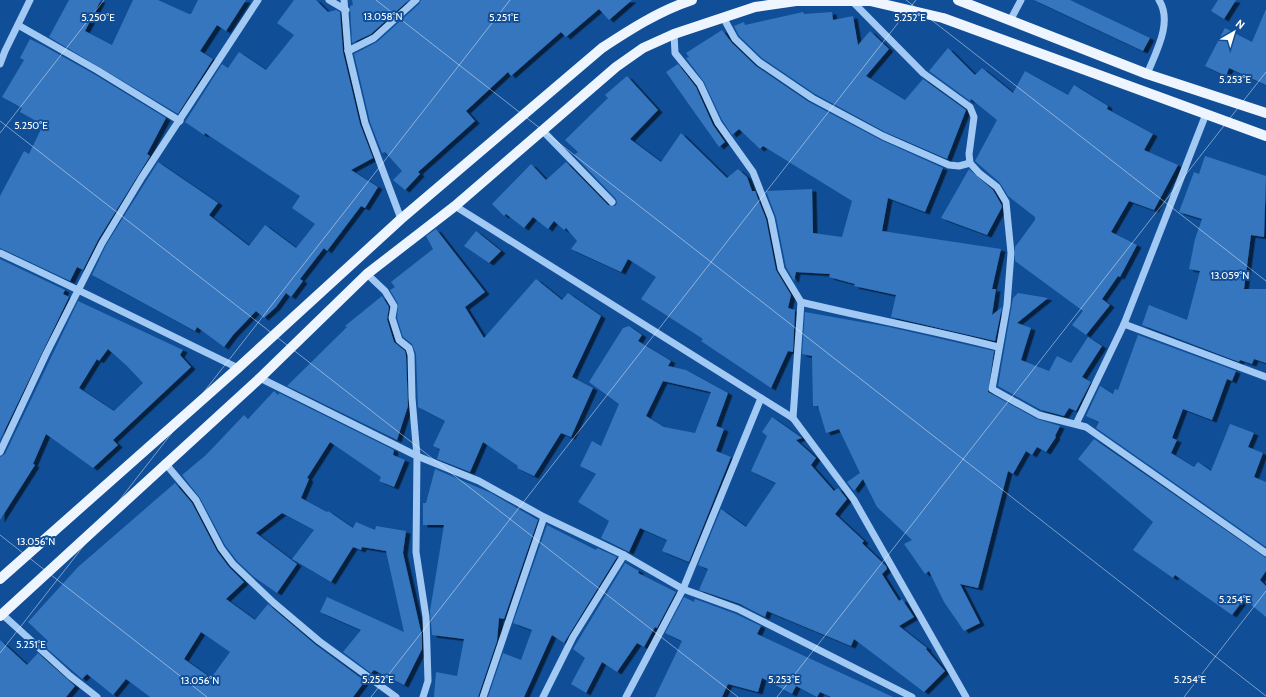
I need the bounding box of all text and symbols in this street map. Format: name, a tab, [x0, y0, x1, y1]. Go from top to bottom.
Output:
text: 13.058°N	[364, 10, 402, 23]
text: 5.250°E	[81, 11, 115, 24]
text: 5.251°E	[489, 11, 519, 24]
text: 5.252°E	[894, 11, 926, 24]
north arrow	[1214, 12, 1254, 52]
text: N	[1233, 16, 1248, 32]
text: 5.253°E	[1219, 73, 1251, 86]
text: 5.250°E	[14, 119, 48, 132]
text: 13.059°N	[1211, 269, 1249, 282]
text: 13.056°N	[17, 535, 55, 548]
text: 5.254°E	[1219, 593, 1252, 606]
text: 5.251°E	[16, 638, 46, 651]
text: 5.252°E	[362, 673, 394, 686]
text: 5.253°E	[768, 673, 800, 686]
text: 5.254°E	[1174, 673, 1207, 686]
text: 13.056°N	[181, 674, 219, 687]

